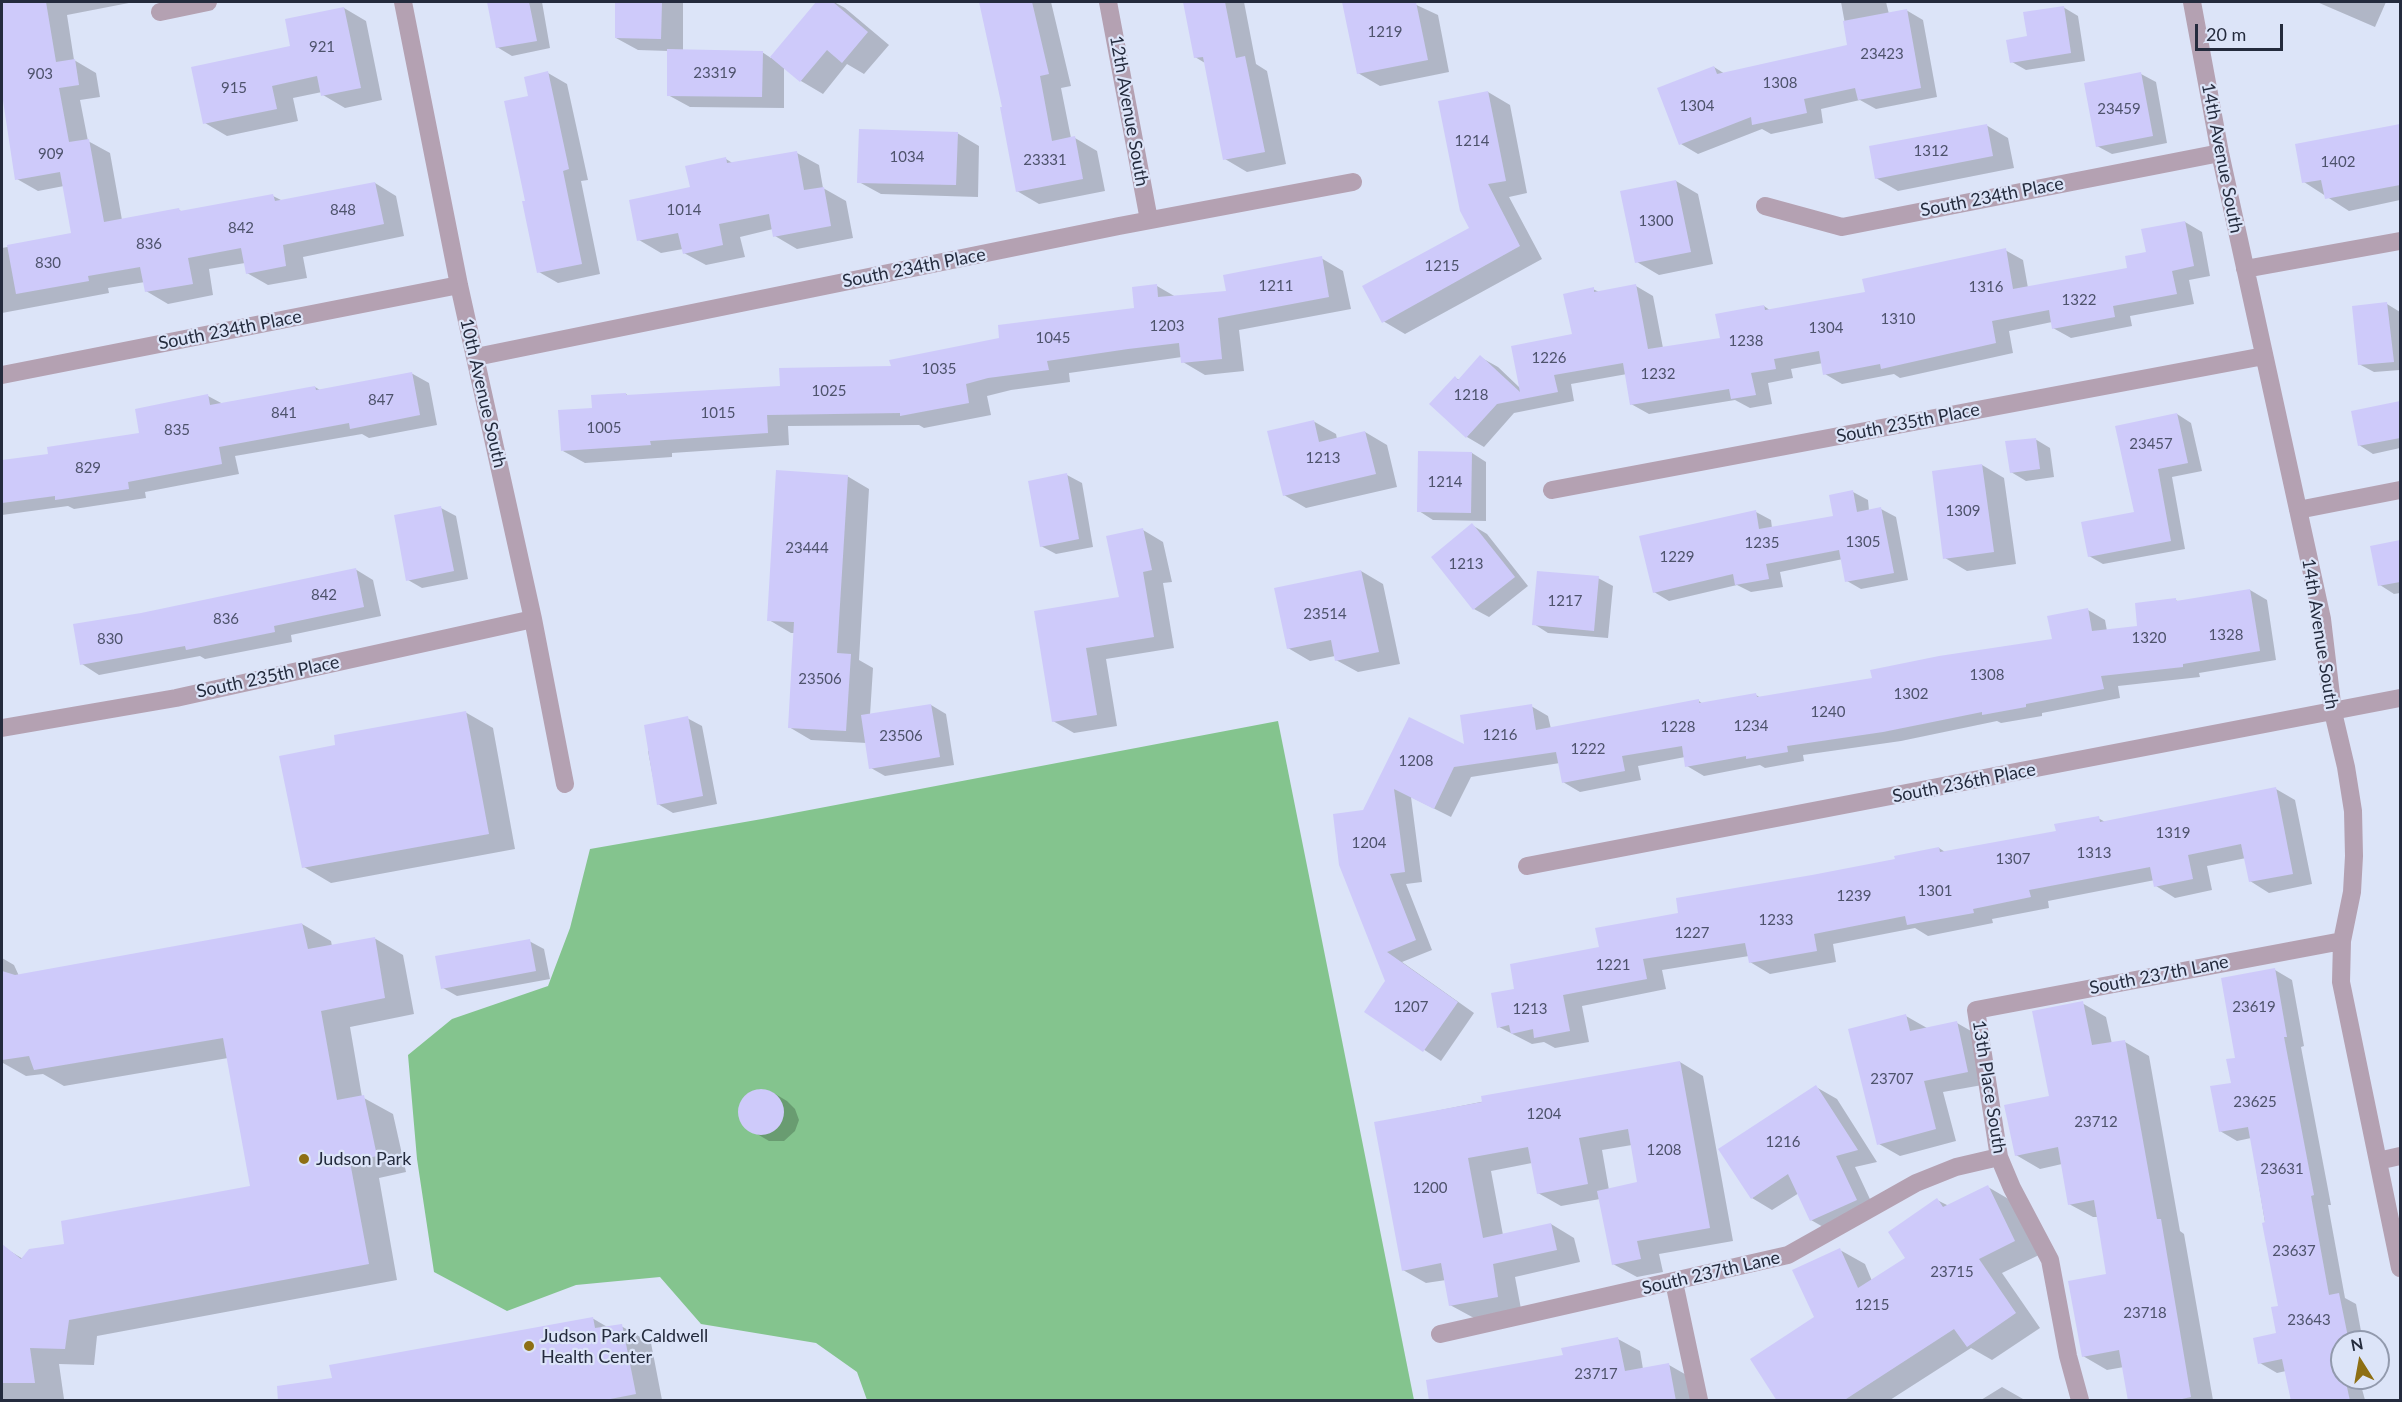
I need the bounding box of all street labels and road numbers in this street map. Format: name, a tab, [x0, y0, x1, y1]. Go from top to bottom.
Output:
street label: 12th Avenue South	[1105, 34, 1153, 188]
street label: 14th Avenue South	[2197, 81, 2247, 235]
street label: South 234th Place	[1919, 173, 2065, 221]
street label: South 234th Place	[841, 244, 987, 292]
street label: South 234th Place	[157, 306, 303, 354]
street label: 10th Avenue South	[455, 316, 511, 470]
street label: South 235th Place	[1835, 399, 1981, 447]
street label: 14th Avenue South	[2297, 557, 2343, 711]
street label: South 235th Place	[195, 651, 341, 703]
street label: South 236th Place	[1891, 759, 2037, 807]
street label: South 237th Lane	[2088, 951, 2230, 999]
street label: 13th Place South	[1968, 1019, 2010, 1155]
street label: South 237th Lane	[1640, 1247, 1782, 1299]

